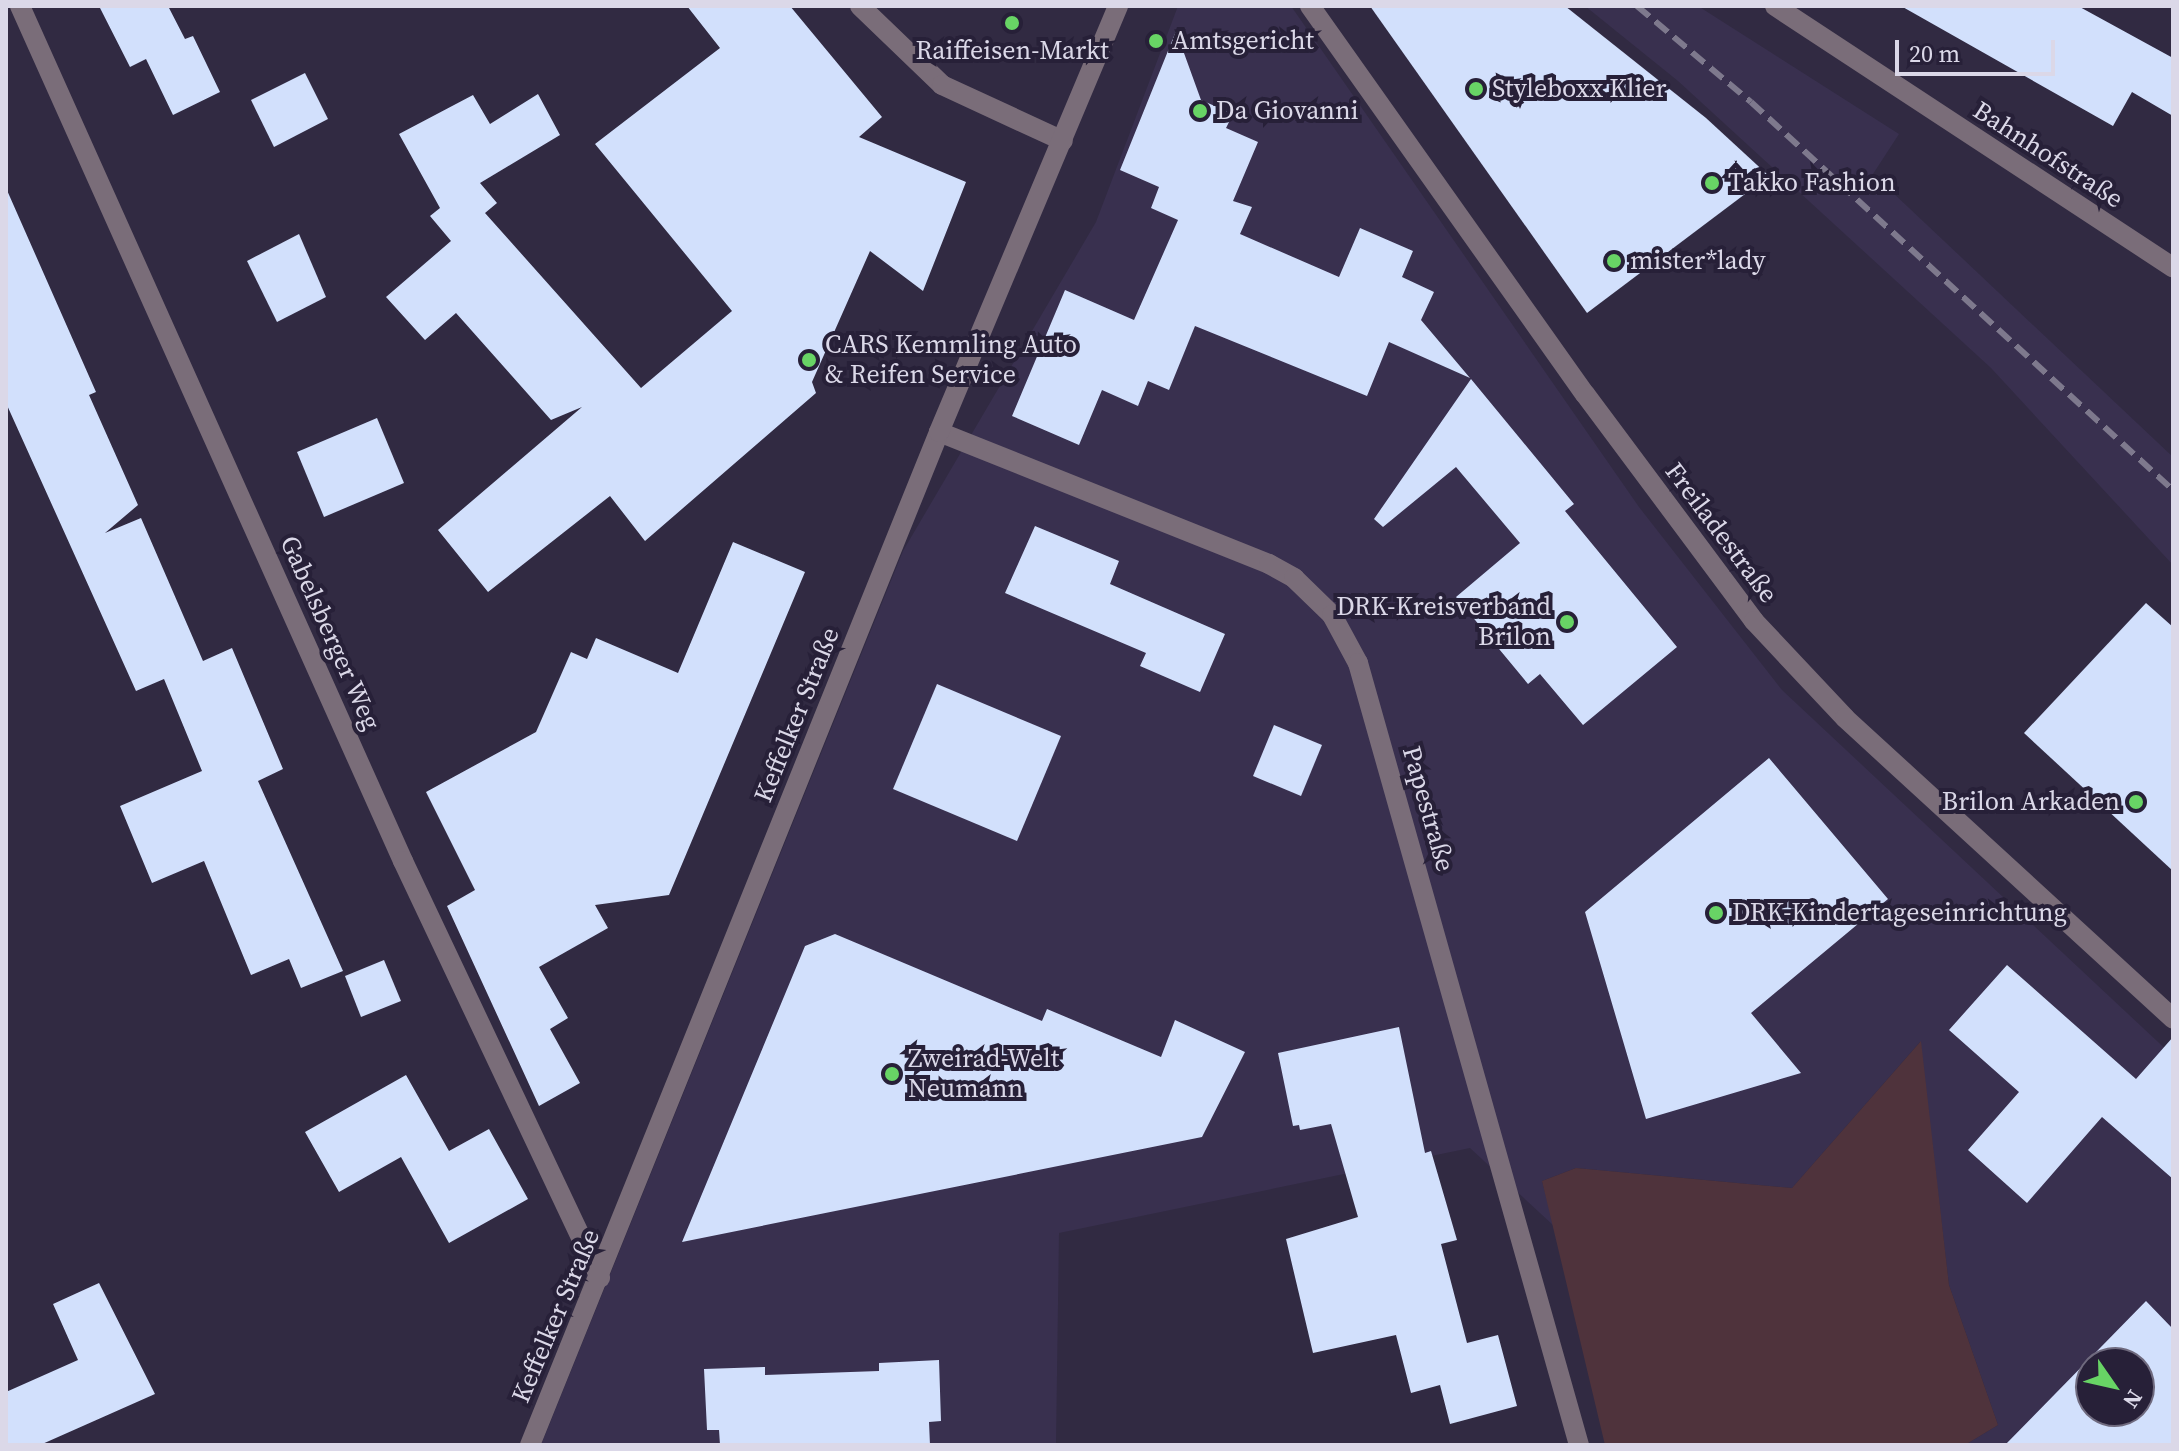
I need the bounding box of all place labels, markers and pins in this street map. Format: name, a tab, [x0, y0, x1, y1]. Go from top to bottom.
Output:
marker: Raiffeisen-Markt	[1003, 14, 1021, 32]
place label: Amtsgericht	[1172, 25, 1314, 57]
marker: Amtsgericht	[1147, 32, 1165, 50]
place label: Raiffeisen-Markt	[915, 35, 1109, 67]
place label: Styleboxx Klier	[1492, 73, 1666, 105]
marker: Styleboxx Klier	[1467, 80, 1485, 98]
place label: Da Giovanni	[1216, 95, 1359, 127]
marker: Da Giovanni	[1191, 102, 1209, 120]
place label: Takko Fashion	[1728, 167, 1896, 199]
marker: Takko Fashion	[1703, 174, 1721, 192]
place label: mister*lady	[1630, 245, 1766, 277]
marker: mister*lady	[1605, 252, 1623, 270]
place label: CARS Kemmling Auto & Reifen Service	[825, 329, 1077, 390]
marker: CARS Kemmling Auto & Reifen Service	[800, 351, 818, 369]
place label: DRK-Kreisverband Brilon	[1336, 591, 1551, 652]
marker: DRK-Kreisverband Brilon	[1558, 613, 1576, 631]
place label: Brilon Arkaden	[1942, 786, 2120, 818]
marker: Brilon Arkaden	[2127, 793, 2145, 811]
place label: DRK-Kindertageseinrichtung	[1732, 897, 2067, 929]
marker: DRK-Kindertageseinrichtung	[1707, 904, 1725, 922]
place label: Zweirad-Welt Neumann	[908, 1043, 1059, 1104]
marker: Zweirad-Welt Neumann	[883, 1065, 901, 1083]

